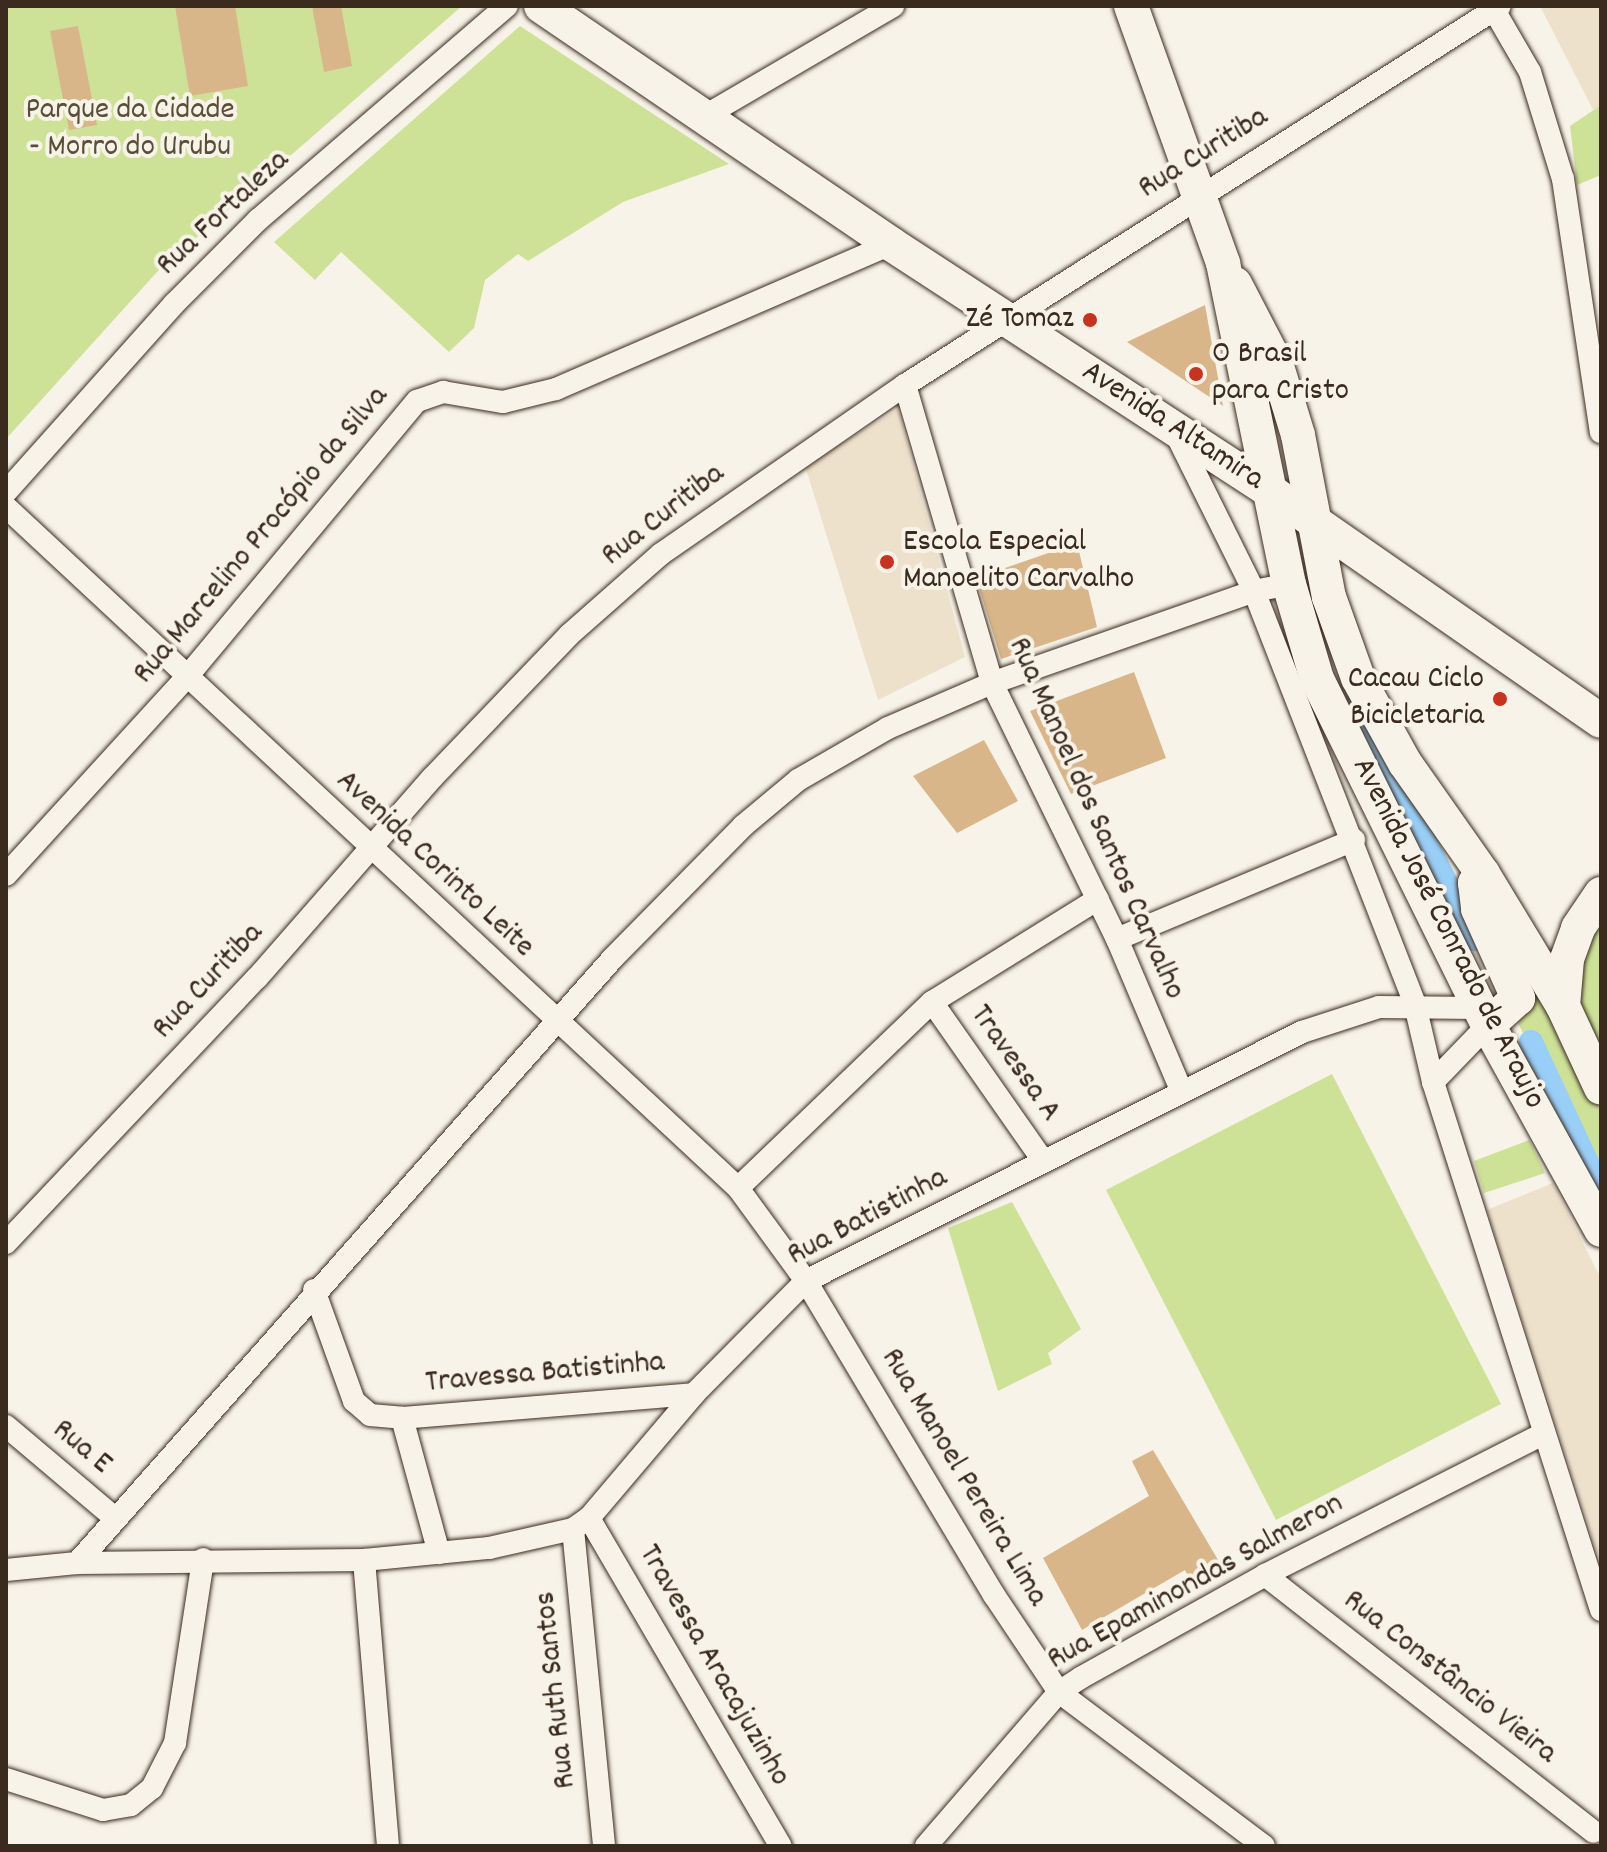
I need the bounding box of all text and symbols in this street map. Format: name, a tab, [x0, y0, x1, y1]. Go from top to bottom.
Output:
park label: Parque da Cidade - Morro do Urubu	[26, 93, 234, 168]
street label: Rua Curitiba	[1132, 99, 1276, 209]
street label: Rua Fortaleza	[150, 143, 298, 285]
place label: Zé Tomaz	[965, 301, 1074, 339]
marker: Zé Tomaz	[1081, 311, 1099, 329]
place label: O Brasil para Cristo	[1212, 337, 1349, 412]
street label: Avenida Altamira	[1074, 354, 1270, 500]
marker: O Brasil para Cristo	[1187, 365, 1205, 383]
street label: Rua Marcelino Procópio da Silva	[126, 379, 398, 693]
street label: Rua Curitiba	[595, 456, 733, 576]
place label: Escola Especial Manoelito Carvalho	[903, 525, 1134, 600]
marker: Escola Especial Manoelito Carvalho	[878, 553, 896, 571]
street label: Rua Manoel dos Santos Carvalho	[998, 632, 1192, 1006]
place label: Cacau Ciclo Bicicletaria	[1348, 662, 1484, 737]
marker: Cacau Ciclo Bicicletaria	[1491, 690, 1509, 708]
street label: Avenida José Conrado de Araujo	[1342, 752, 1552, 1116]
street label: Avenida Corinto Leite	[327, 763, 541, 967]
street label: Rua Curitiba	[145, 916, 273, 1048]
street label: Travessa A	[960, 998, 1068, 1130]
street label: Rua Batistinha	[782, 1160, 954, 1276]
street label: Rua Manoel Pereira Lima	[871, 1342, 1055, 1614]
street label: Travessa Batistinha	[424, 1344, 666, 1404]
street label: Rua E	[43, 1412, 119, 1484]
street label: Rua Epaminondas Salmeron	[1041, 1486, 1351, 1680]
street label: Travessa Aracajuzinho	[628, 1538, 798, 1794]
street label: Rua Constâncio Vieira	[1334, 1583, 1564, 1773]
street label: Rua Ruth Santos	[528, 1589, 586, 1791]

